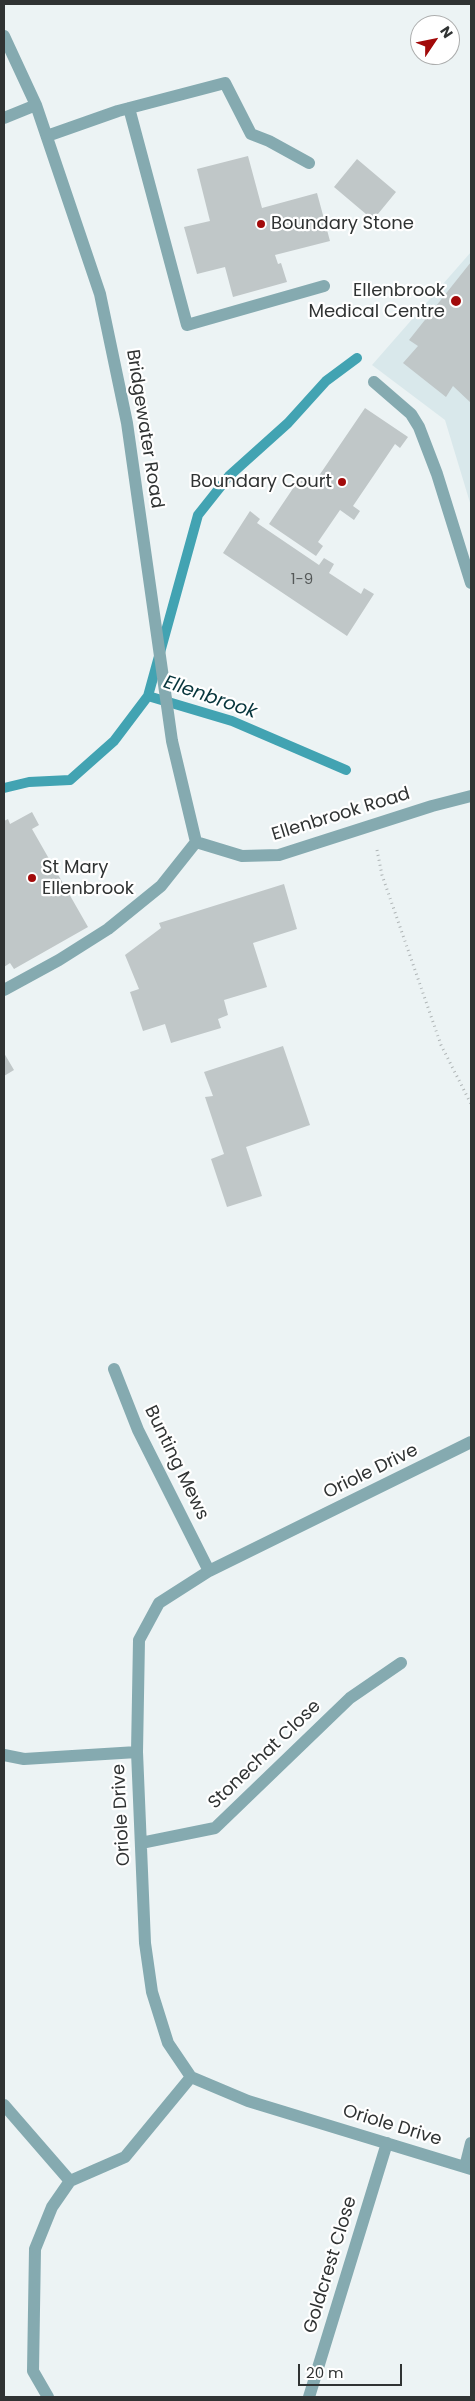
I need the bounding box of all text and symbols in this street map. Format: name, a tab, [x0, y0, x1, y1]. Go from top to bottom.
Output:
north arrow	[410, 15, 460, 65]
text: N	[435, 22, 458, 42]
place label: Boundary Stone	[271, 213, 414, 235]
marker: Boundary Stone	[255, 218, 267, 230]
place label: Ellenbrook Medical Centre	[308, 280, 445, 322]
marker: Ellenbrook Medical Centre	[449, 294, 463, 308]
street label: Bridgewater Road	[121, 348, 167, 510]
place label: Boundary Court	[190, 471, 332, 493]
marker: Boundary Court	[336, 476, 348, 488]
house number: 1-9	[291, 571, 313, 589]
water label: Ellenbrook	[160, 671, 260, 725]
street label: Ellenbrook Road	[269, 784, 413, 846]
place label: St Mary Ellenbrook	[42, 857, 134, 900]
marker: St Mary Ellenbrook	[26, 872, 38, 884]
street label: Bunting Mews	[139, 1402, 213, 1524]
street label: Oriole Drive	[320, 1440, 422, 1504]
street label: Stonechat Close	[204, 1696, 326, 1814]
street label: Oriole Drive	[109, 1763, 135, 1867]
street label: Oriole Drive	[340, 2101, 444, 2151]
street label: Goldcrest Close	[300, 2194, 362, 2336]
scale bar	[300, 2354, 404, 2386]
text: 20 m	[306, 2362, 344, 2383]

